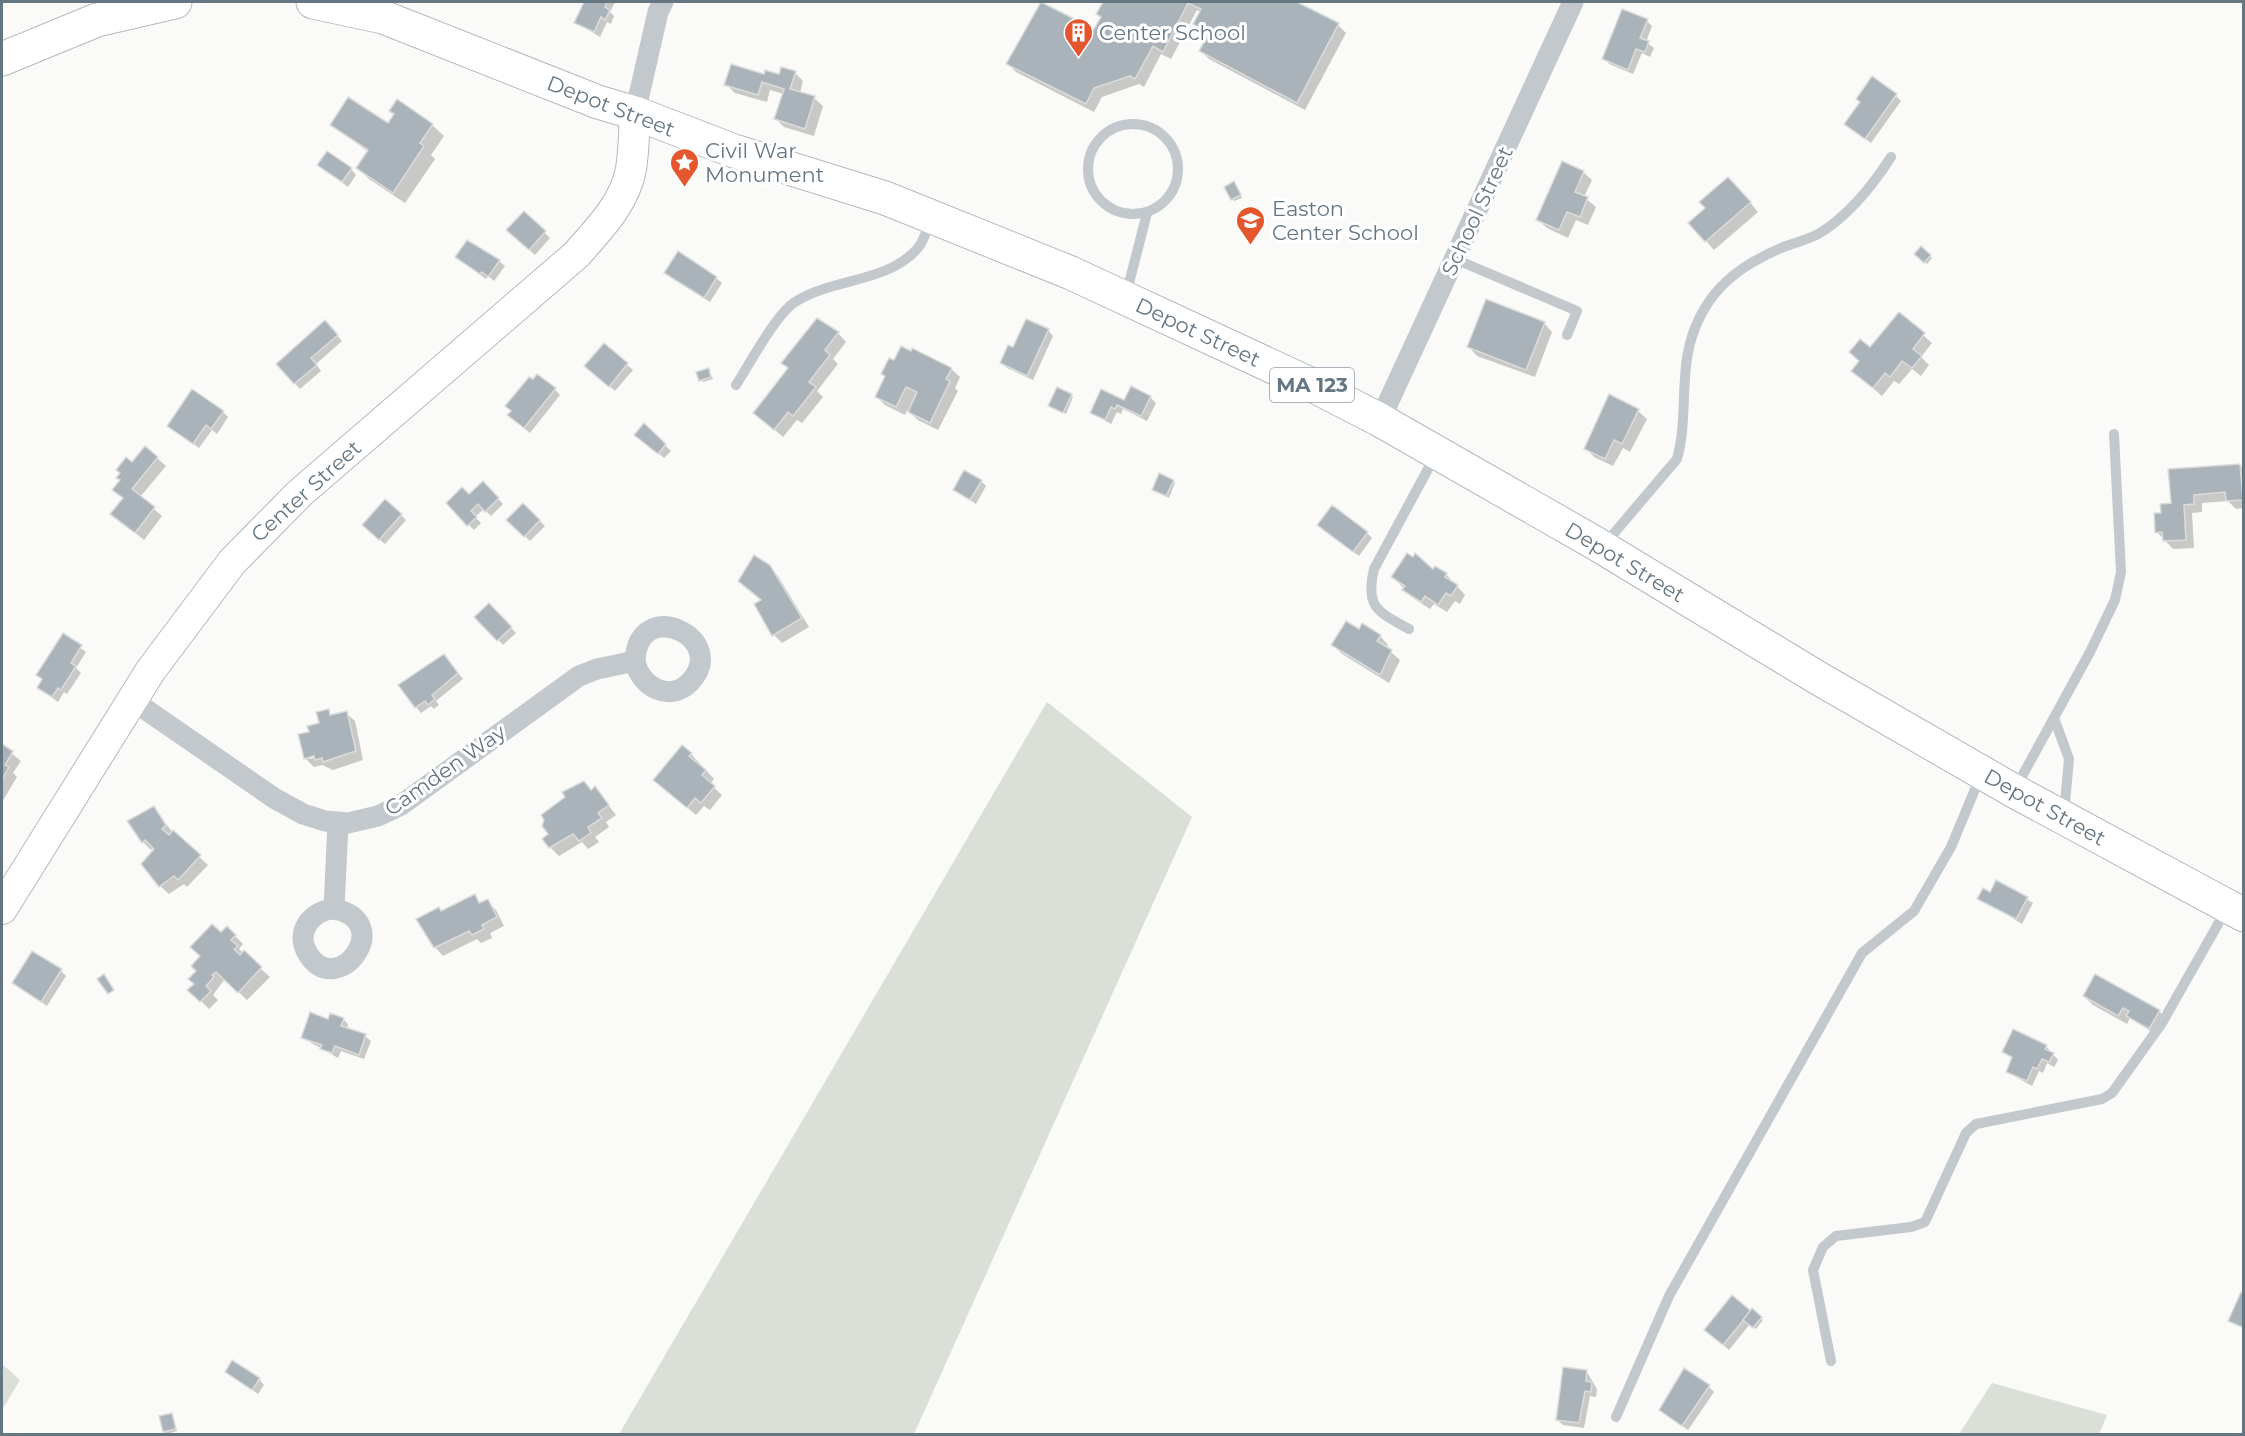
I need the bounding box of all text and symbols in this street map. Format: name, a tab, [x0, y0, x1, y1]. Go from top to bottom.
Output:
building icon: Center School	[1062, 16, 1094, 58]
place label: Center School	[1099, 20, 1246, 45]
street label: Depot Street	[544, 70, 678, 142]
place label: Civil War Monument	[705, 138, 824, 187]
street label: School Street	[1436, 142, 1518, 280]
place icon: Civil War Monument	[668, 146, 700, 188]
place label: Easton Center School	[1272, 196, 1419, 245]
school or university icon: Easton Center School	[1235, 204, 1267, 246]
street label: Depot Street	[1132, 292, 1264, 372]
road number: MA 123	[1270, 368, 1354, 402]
street label: Center Street	[246, 435, 366, 547]
street label: Depot Street	[1561, 517, 1689, 607]
street label: Camden Way	[380, 719, 511, 821]
street label: Depot Street	[1980, 763, 2110, 851]

